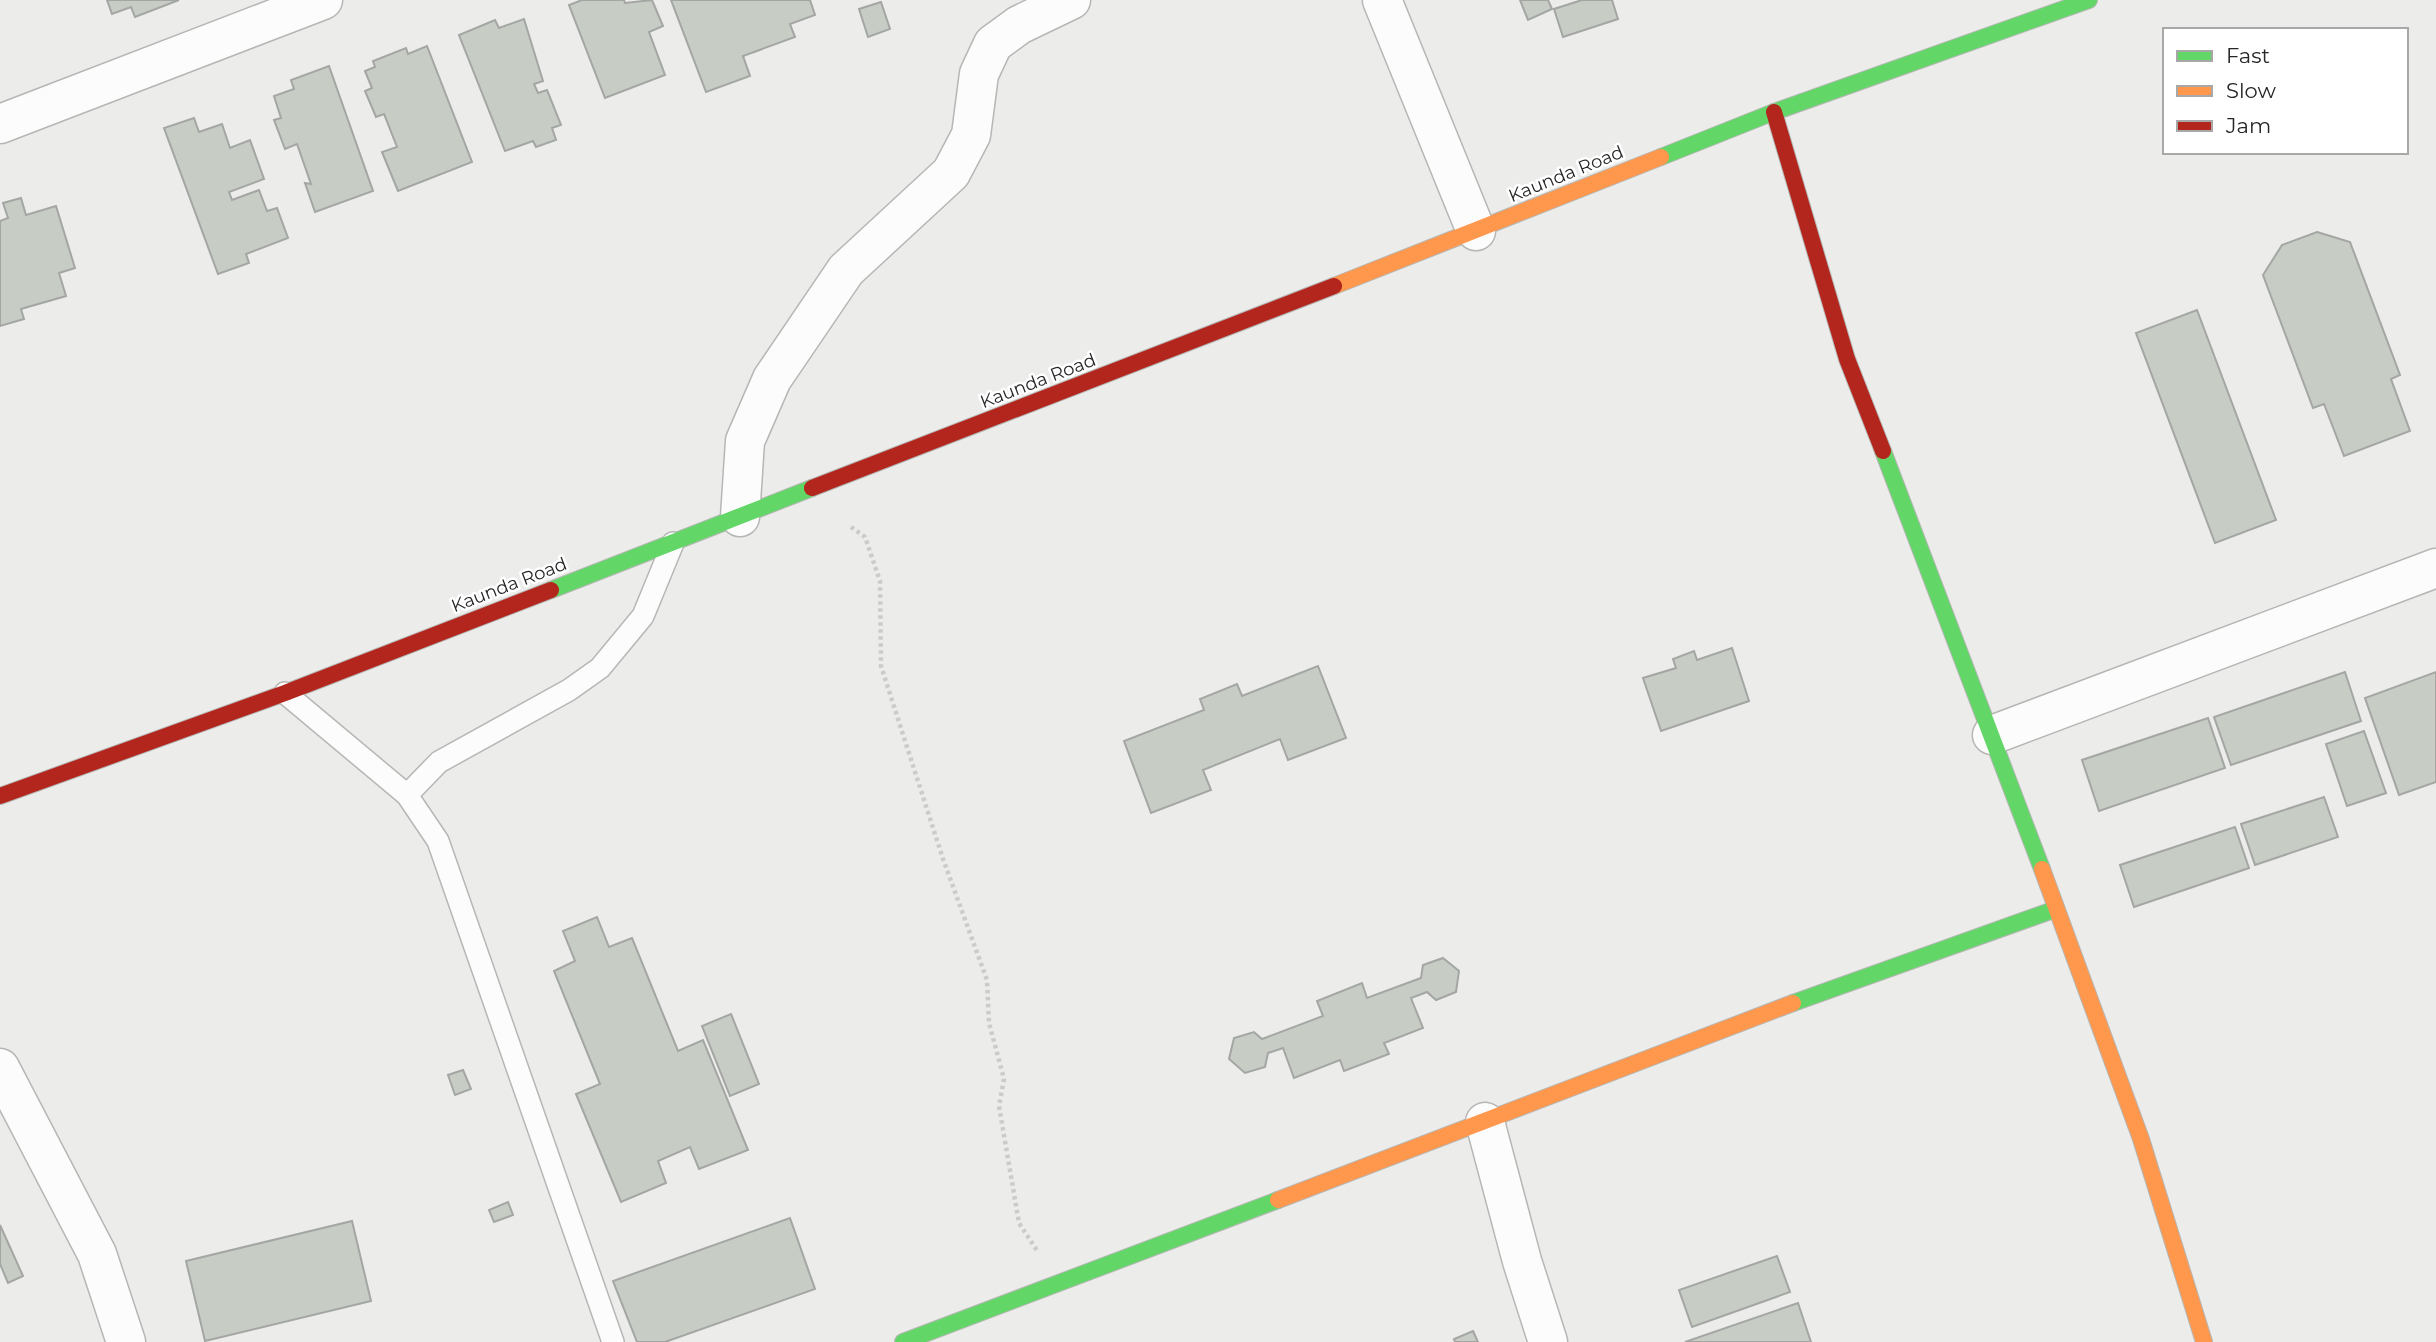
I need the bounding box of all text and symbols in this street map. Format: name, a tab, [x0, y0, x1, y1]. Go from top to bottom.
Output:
legend	[2163, 28, 2408, 154]
text: Fast	[2226, 43, 2270, 68]
text: Slow	[2226, 78, 2276, 103]
text: Jam	[2225, 113, 2271, 138]
street label: Kaunda Road	[1505, 141, 1627, 207]
street label: Kaunda Road	[977, 349, 1099, 413]
street label: Kaunda Road	[448, 553, 570, 617]

